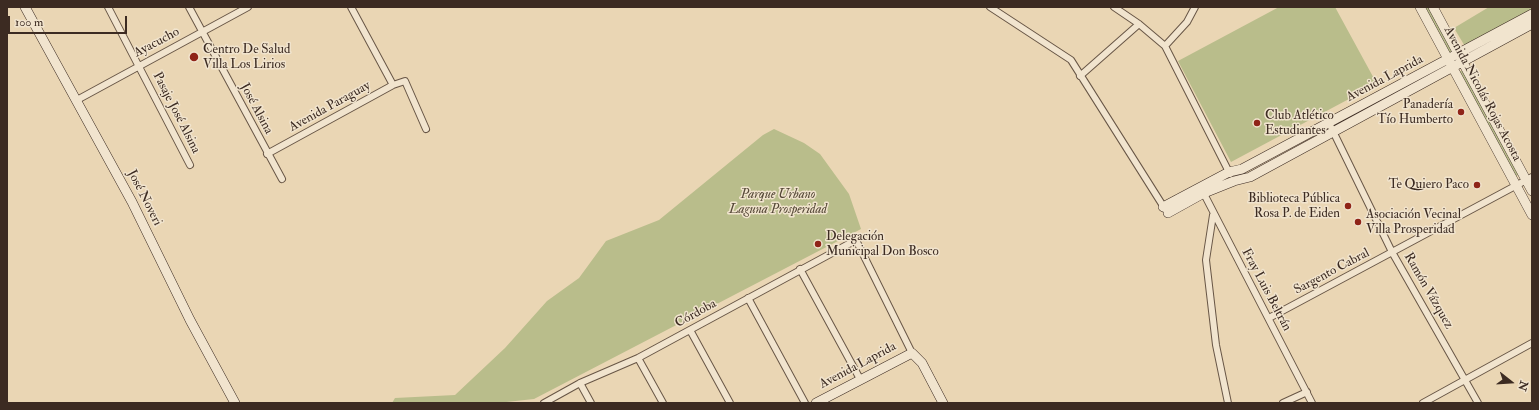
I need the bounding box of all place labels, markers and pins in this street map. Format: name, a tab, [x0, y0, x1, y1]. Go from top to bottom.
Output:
place label: Centro De Salud Villa Los Lirios	[203, 42, 290, 73]
marker: Centro De Salud Villa Los Lirios	[188, 51, 200, 63]
place label: Panadería Tío Humberto	[1377, 97, 1453, 128]
marker: Panadería Tío Humberto	[1456, 107, 1466, 117]
place label: Club Atlético Estudiantes	[1265, 108, 1334, 139]
marker: Club Atlético Estudiantes	[1252, 118, 1262, 128]
place label: Te Quiero Paco	[1388, 177, 1469, 193]
marker: Te Quiero Paco	[1472, 180, 1482, 190]
place label: Biblioteca Pública Rosa P. de Eiden	[1248, 191, 1340, 222]
marker: Biblioteca Pública Rosa P. de Eiden	[1343, 201, 1353, 211]
place label: Asociación Vecinal Villa Prosperidad	[1366, 207, 1461, 238]
marker: Asociación Vecinal Villa Prosperidad	[1353, 217, 1363, 227]
place label: Delegación Municipal Don Bosco	[826, 229, 939, 260]
marker: Delegación Municipal Don Bosco	[813, 239, 823, 249]

